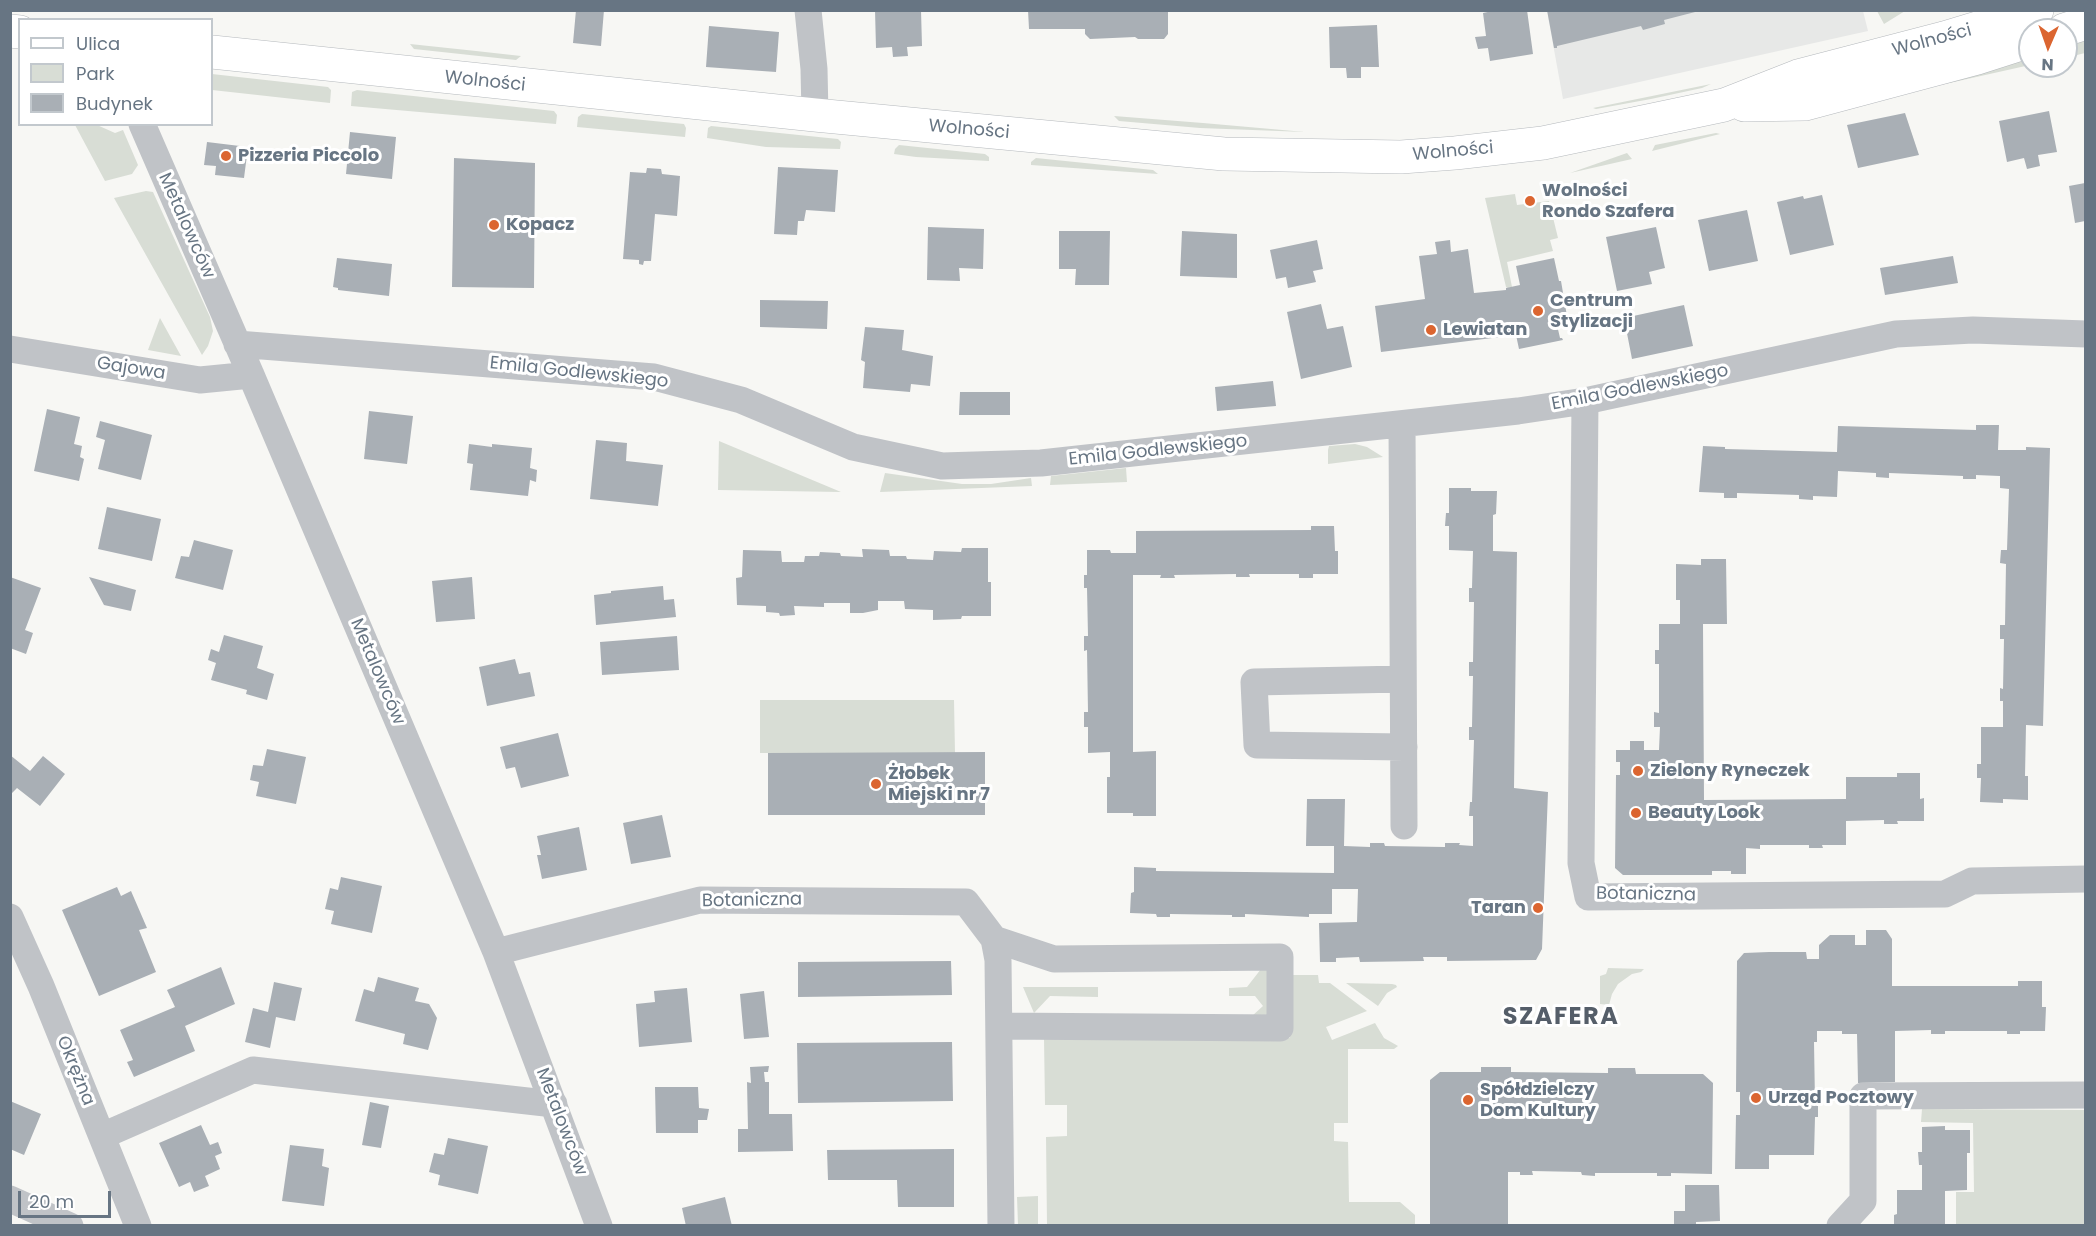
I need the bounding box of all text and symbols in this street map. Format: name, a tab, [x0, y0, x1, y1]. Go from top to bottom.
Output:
legend	[18, 18, 213, 126]
north arrow	[2018, 18, 2078, 78]
street label: Wolności	[1890, 20, 1974, 62]
text: Ulica	[76, 31, 120, 56]
text: N	[2041, 53, 2054, 76]
text: Park	[76, 61, 115, 86]
street label: Wolności	[443, 67, 527, 97]
text: Budynek	[76, 91, 153, 116]
street label: Wolności	[928, 116, 1010, 144]
street label: Wolności	[1412, 138, 1494, 166]
place label: Pizzeria Piccolo	[238, 145, 379, 167]
marker: Pizzeria Piccolo	[219, 149, 233, 163]
street label: Metalowców	[153, 170, 219, 282]
place label: Wolności Rondo Szafera	[1542, 180, 1675, 222]
marker: Wolności Rondo Szafera	[1523, 194, 1537, 208]
place label: Kopacz	[506, 214, 574, 236]
marker: Kopacz	[487, 218, 501, 232]
place label: Centrum Stylizacji	[1550, 290, 1633, 332]
marker: Centrum Stylizacji	[1531, 304, 1545, 318]
place label: Lewiatan	[1443, 319, 1527, 341]
marker: Lewiatan	[1424, 323, 1438, 337]
street label: Gajowa	[95, 353, 167, 385]
street label: Emila Godlewskiego	[489, 353, 669, 393]
street label: Emila Godlewskiego	[1550, 360, 1730, 416]
street label: Emila Godlewskiego	[1068, 431, 1248, 471]
street label: Metalowców	[345, 616, 409, 728]
place label: Zielony Ryneczek	[1650, 760, 1810, 782]
place label: Żłobek Miejski nr 7	[888, 763, 990, 806]
marker: Zielony Ryneczek	[1631, 764, 1645, 778]
marker: Żłobek Miejski nr 7	[869, 777, 883, 791]
place label: Beauty Look	[1648, 802, 1760, 824]
marker: Beauty Look	[1629, 806, 1643, 820]
street label: Botaniczna	[1596, 883, 1696, 907]
street label: Botaniczna	[702, 889, 802, 913]
place label: Taran	[1471, 897, 1526, 919]
marker: Taran	[1531, 901, 1545, 915]
district label: SZAFERA	[1503, 1004, 1619, 1032]
street label: Okrężna	[51, 1033, 99, 1109]
street label: Metalowców	[531, 1065, 591, 1179]
place label: Spółdzielczy Dom Kultury	[1480, 1079, 1596, 1122]
place label: Urząd Pocztowy	[1768, 1087, 1914, 1109]
marker: Urząd Pocztowy	[1749, 1091, 1763, 1105]
marker: Spółdzielczy Dom Kultury	[1461, 1093, 1475, 1107]
scale bar	[21, 1179, 114, 1217]
text: 20 m	[29, 1189, 74, 1214]

